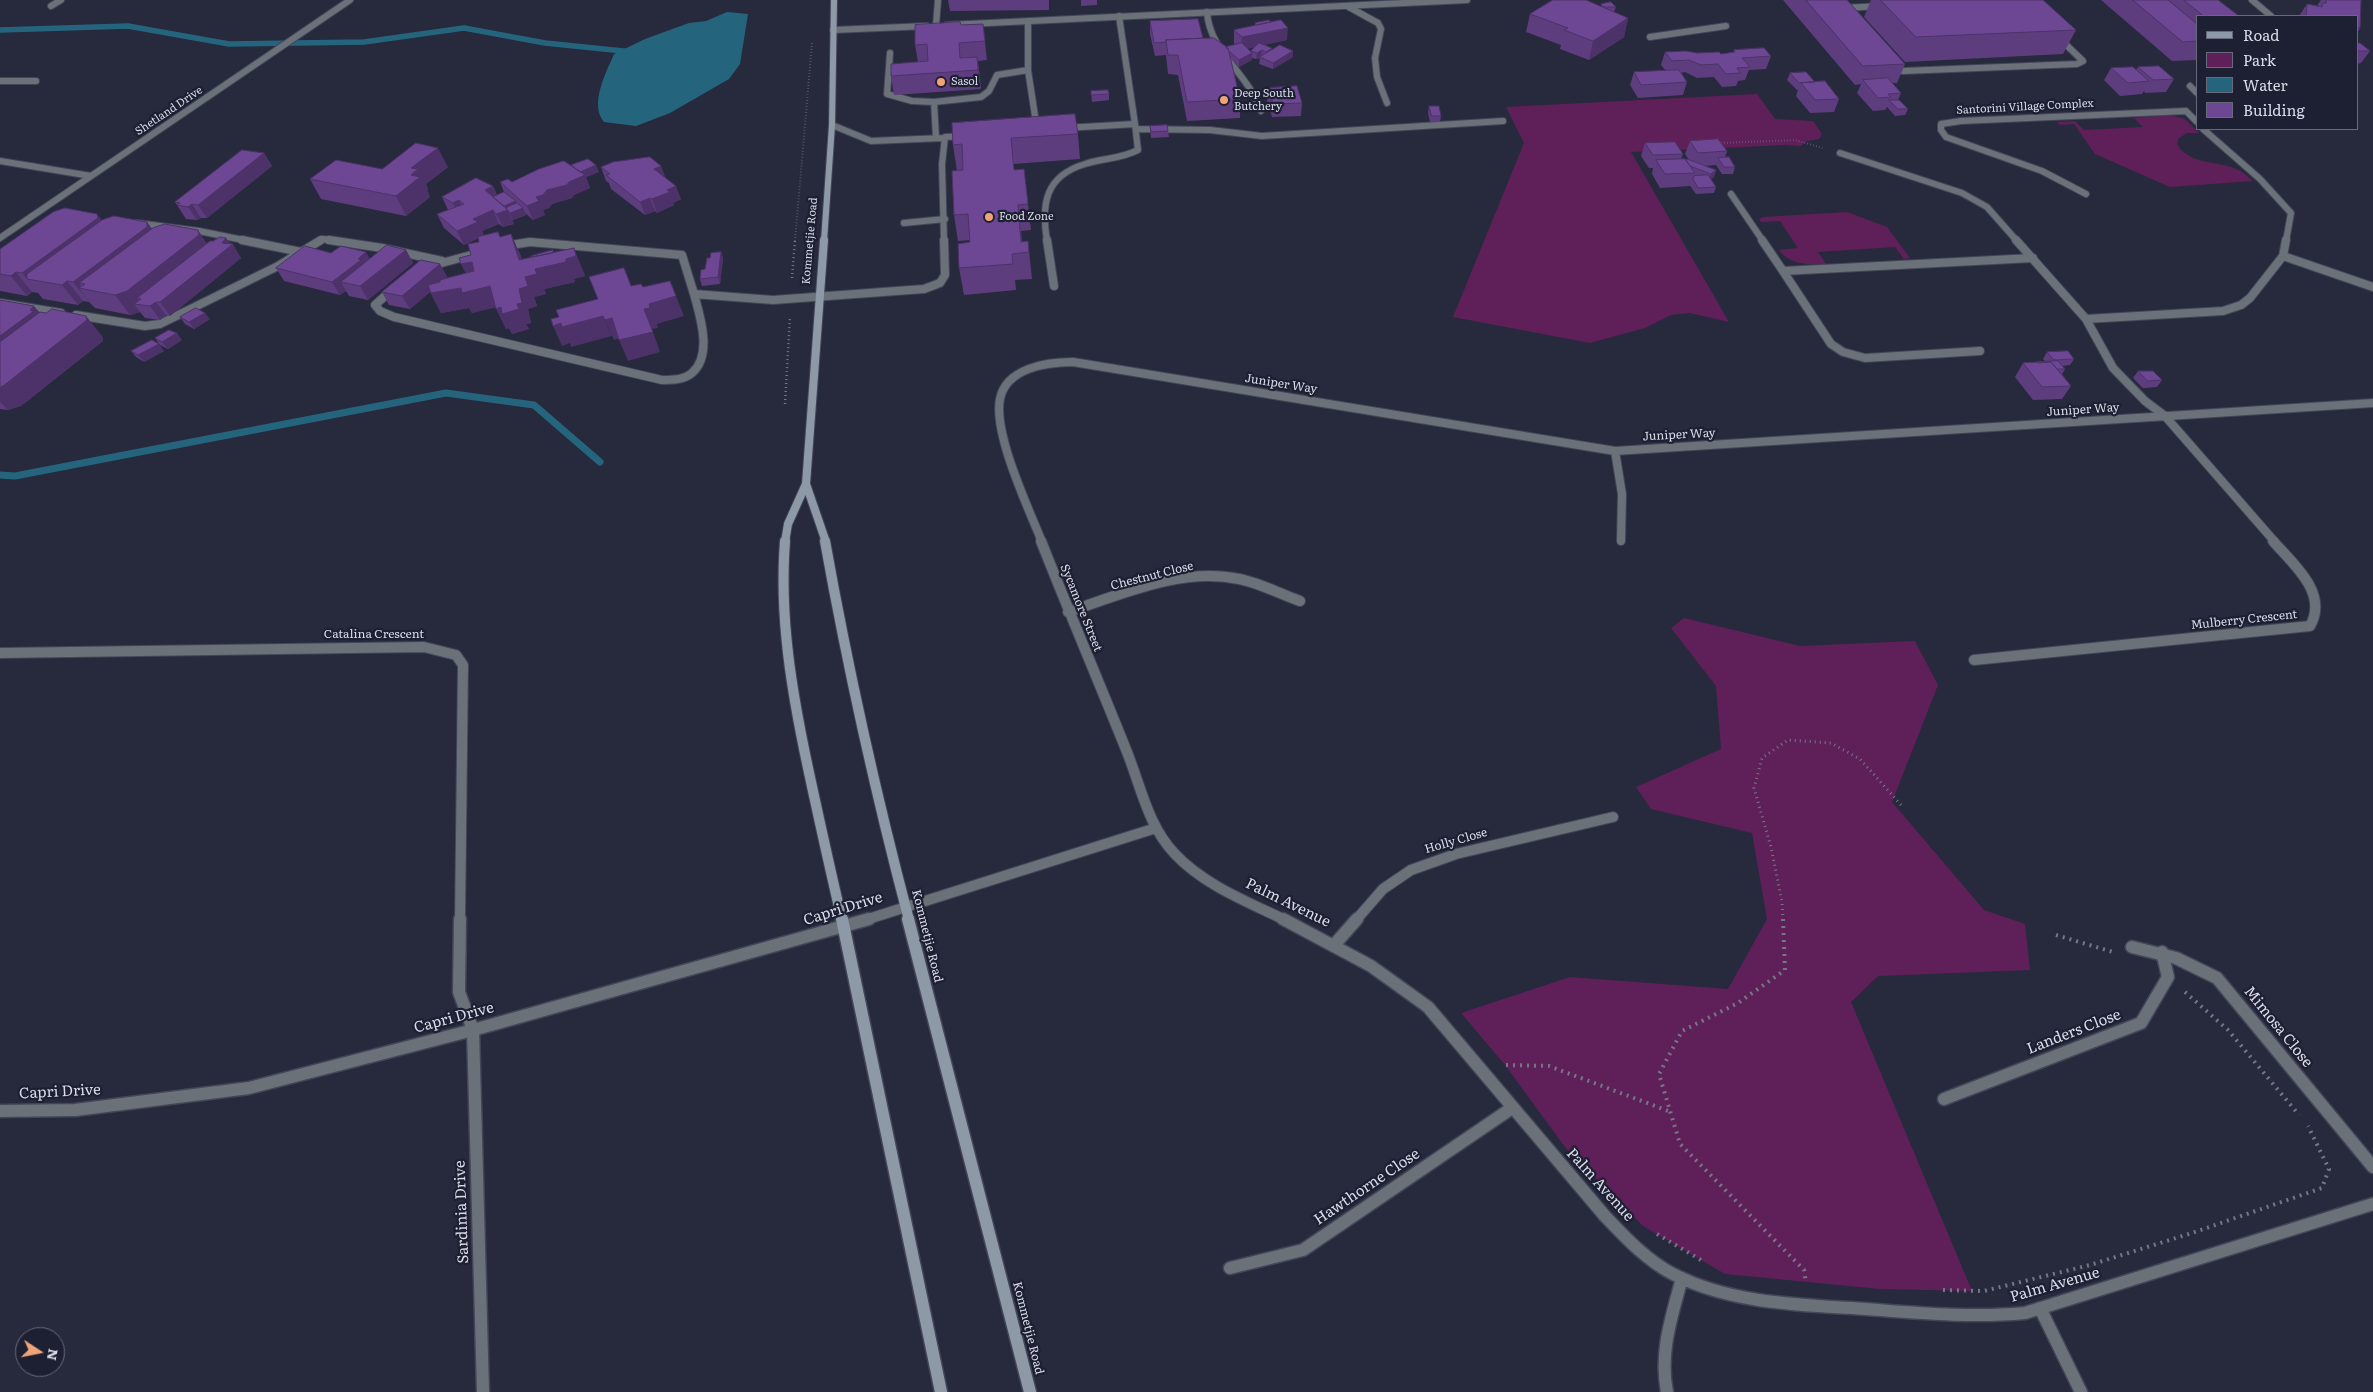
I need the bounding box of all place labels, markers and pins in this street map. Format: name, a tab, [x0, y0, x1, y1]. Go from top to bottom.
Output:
place label: Sasol	[951, 75, 978, 89]
marker: Sasol	[935, 76, 947, 88]
place label: Deep South Butchery	[1234, 87, 1294, 113]
marker: Deep South Butchery	[1218, 94, 1230, 106]
place label: Food Zone	[999, 210, 1054, 224]
marker: Food Zone	[983, 211, 995, 223]

